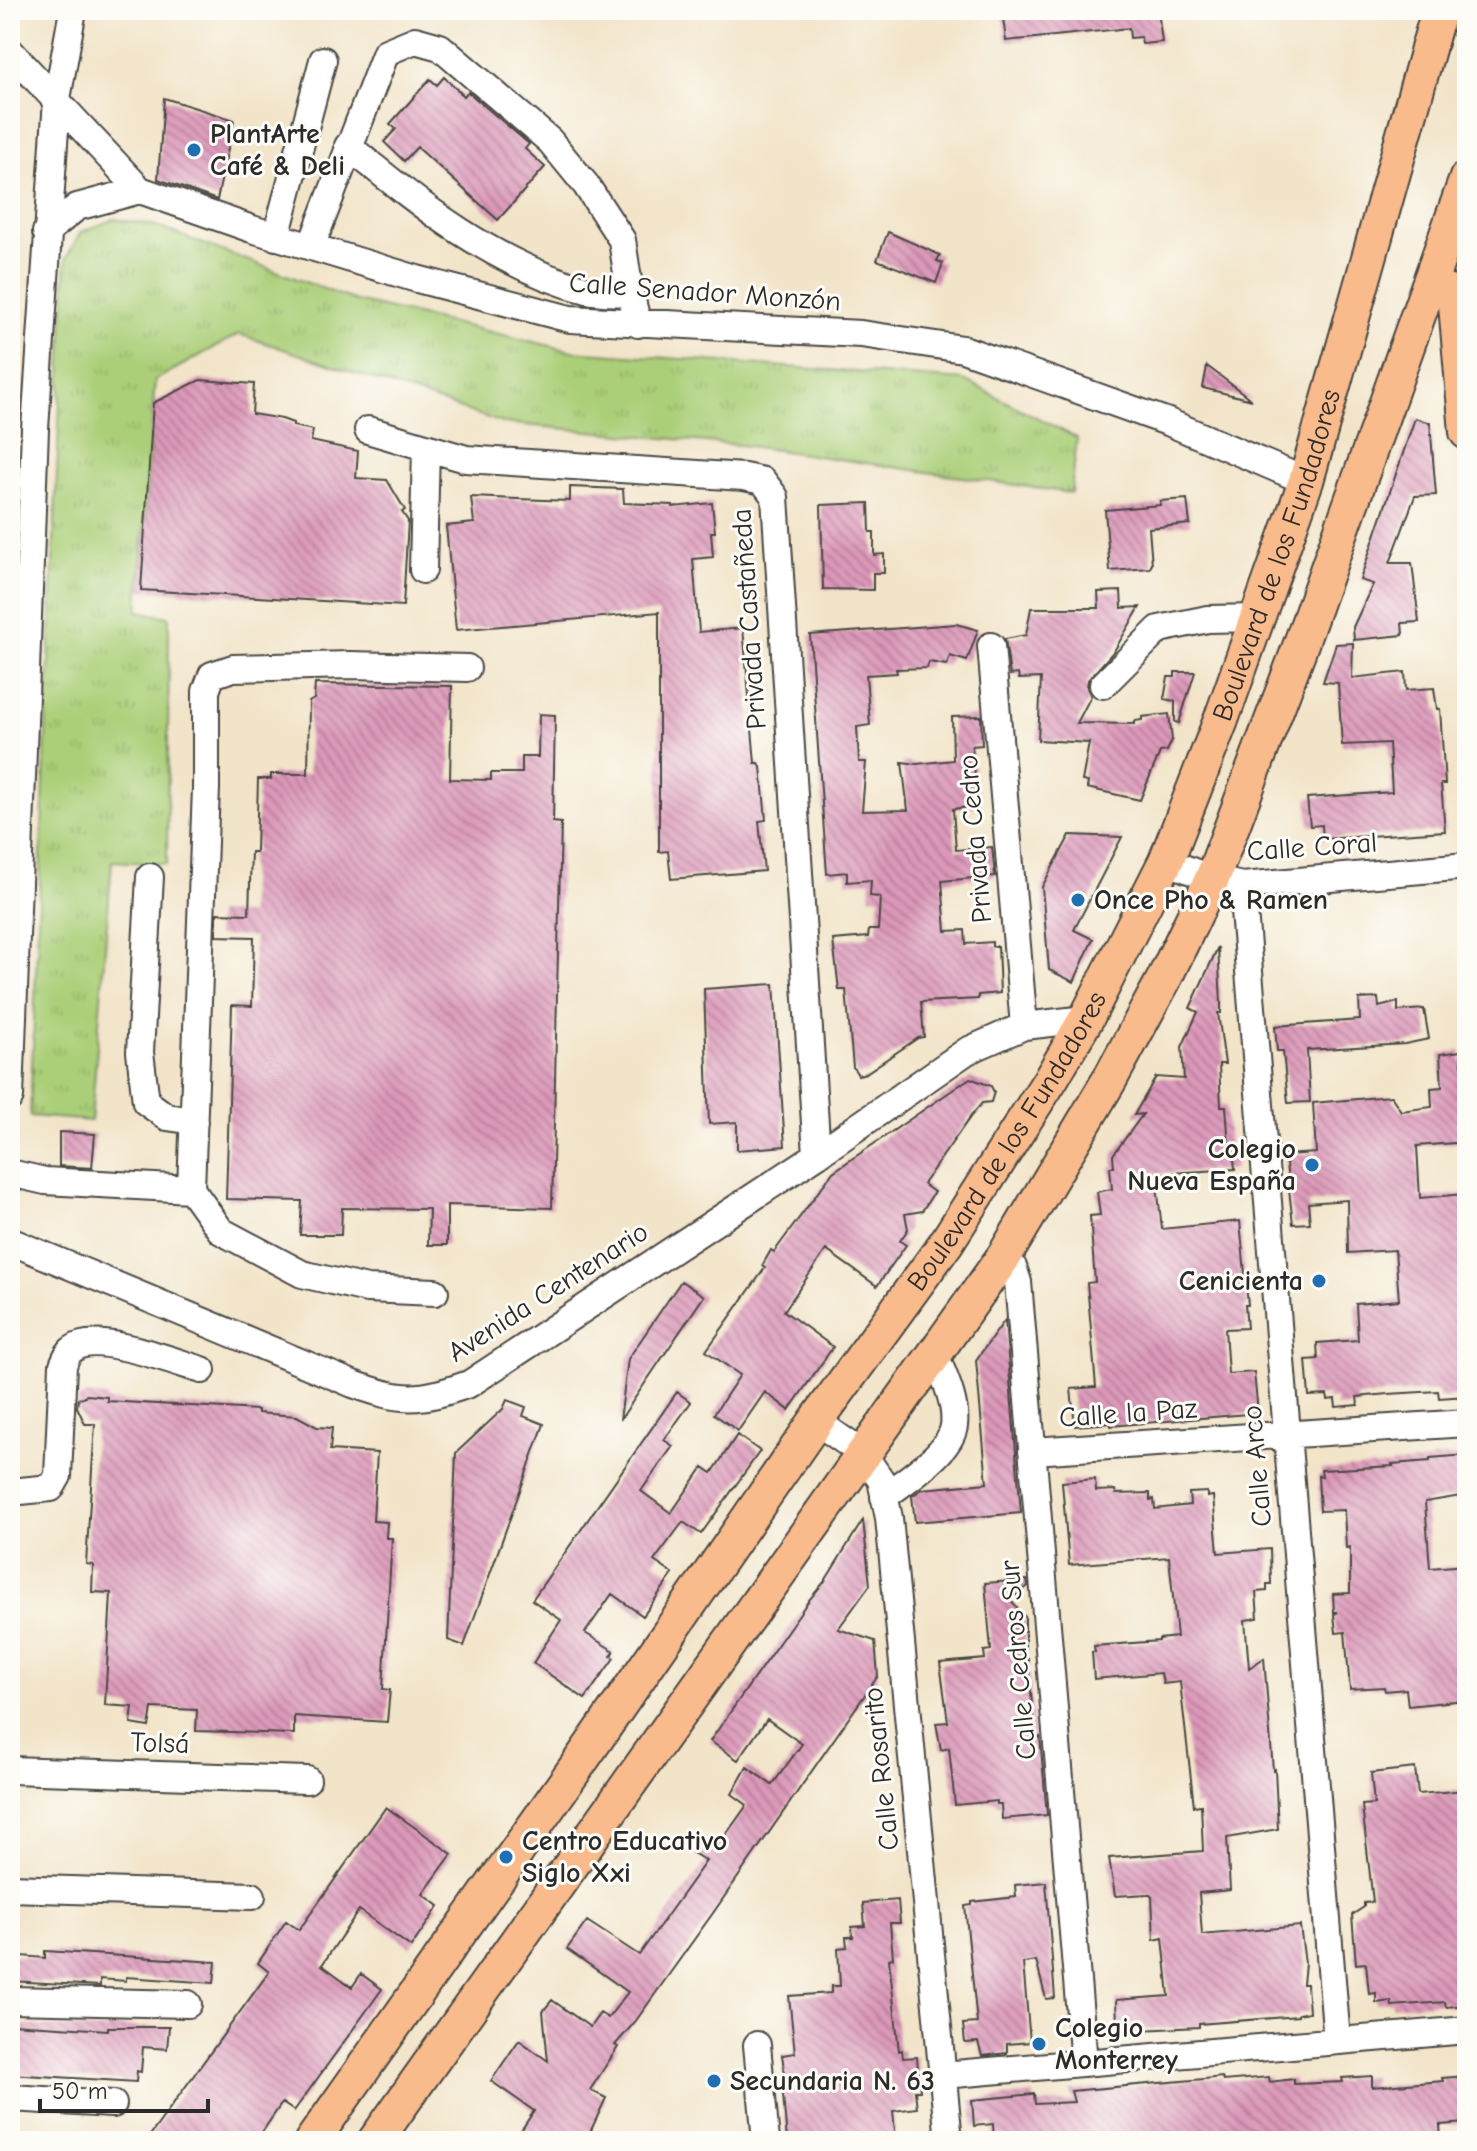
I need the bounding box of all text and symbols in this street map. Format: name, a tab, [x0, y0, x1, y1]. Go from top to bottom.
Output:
place label: PlantArte Café & Deli	[210, 118, 345, 182]
marker: PlantArte Café & Deli	[185, 141, 203, 159]
street label: Calle Senador Monzón	[568, 267, 842, 317]
street label: Boulevard de los Fundadores	[1206, 386, 1347, 725]
street label: Privada Castañeda	[725, 508, 773, 730]
street label: Privada Cedro	[952, 753, 998, 925]
street label: Calle Coral	[1246, 826, 1378, 868]
place label: Once Pho & Ramen	[1094, 884, 1328, 916]
marker: Once Pho & Ramen	[1069, 891, 1087, 909]
street label: Boulevard de los Fundadores	[900, 986, 1113, 1297]
place label: Colegio Nueva España	[1127, 1133, 1296, 1197]
marker: Colegio Nueva España	[1303, 1156, 1321, 1174]
street label: Avenida Centenario	[442, 1215, 654, 1369]
place label: Cenicienta	[1179, 1265, 1303, 1297]
marker: Cenicienta	[1310, 1272, 1328, 1290]
street label: Calle la Paz	[1058, 1392, 1198, 1434]
street label: Calle Arco	[1236, 1404, 1278, 1528]
street label: Calle Cedros Sur	[993, 1559, 1043, 1761]
street label: Calle Rosarito	[857, 1686, 905, 1852]
street label: Tolsá	[130, 1726, 190, 1760]
place label: Centro Educativo Siglo Xxi	[522, 1825, 727, 1889]
marker: Centro Educativo Siglo Xxi	[497, 1848, 515, 1866]
place label: Colegio Monterrey	[1055, 2012, 1178, 2076]
marker: Colegio Monterrey	[1030, 2035, 1048, 2053]
scale bar	[40, 2063, 208, 2113]
place label: Secundaria N. 63	[730, 2065, 935, 2097]
marker: Secundaria N. 63	[705, 2072, 723, 2090]
text: 50 m	[52, 2077, 108, 2105]

